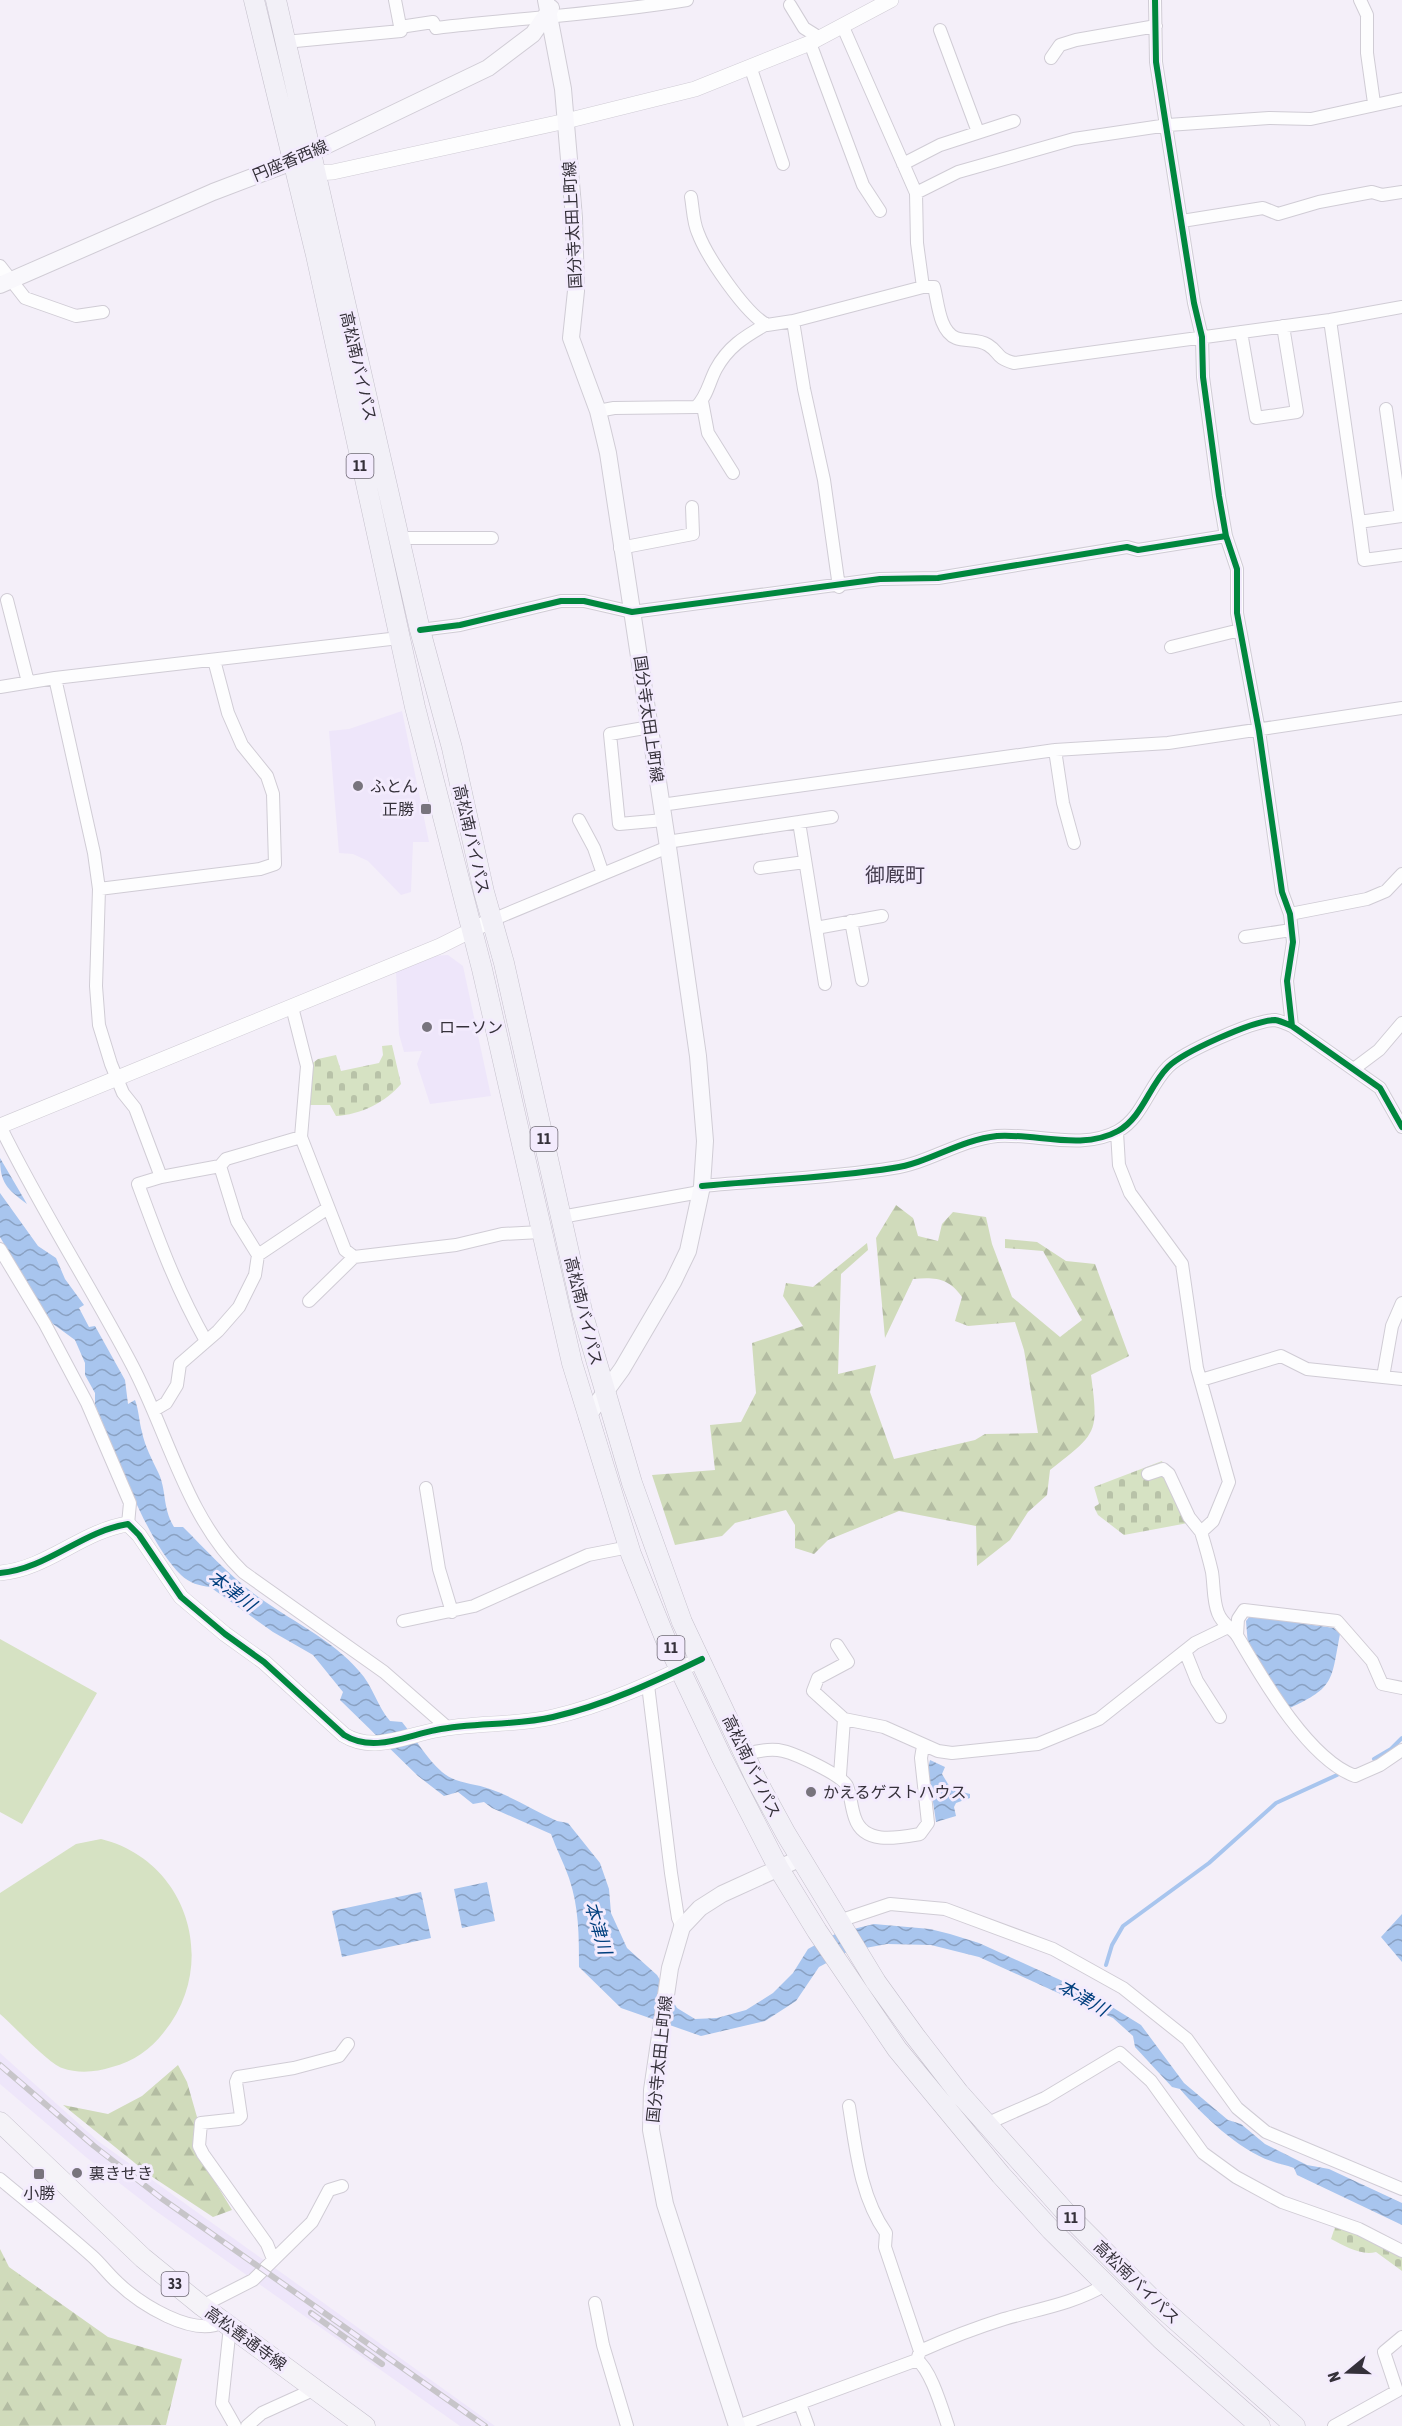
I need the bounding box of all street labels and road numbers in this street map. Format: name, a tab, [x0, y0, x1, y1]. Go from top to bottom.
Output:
street label: 円座香西線	[250, 136, 330, 184]
street label: 国分寺太田上町線	[560, 161, 584, 289]
street label: 高松南バイパス	[338, 310, 380, 422]
road number: 11	[346, 454, 374, 478]
street label: 国分寺太田上町線	[631, 654, 667, 784]
street label: 高松南バイパス	[451, 783, 493, 895]
road number: 11	[530, 1127, 558, 1151]
street label: 高松南バイパス	[562, 1255, 606, 1367]
road number: 11	[658, 1636, 684, 1660]
street label: 高松南バイパス	[719, 1712, 785, 1820]
street label: 国分寺太田上町線	[643, 1994, 675, 2124]
road number: 11	[1058, 2206, 1084, 2230]
street label: 高松南バイパス	[1091, 2237, 1183, 2327]
road number: 33	[162, 2272, 188, 2296]
street label: 高松善通寺線	[202, 2303, 290, 2373]

